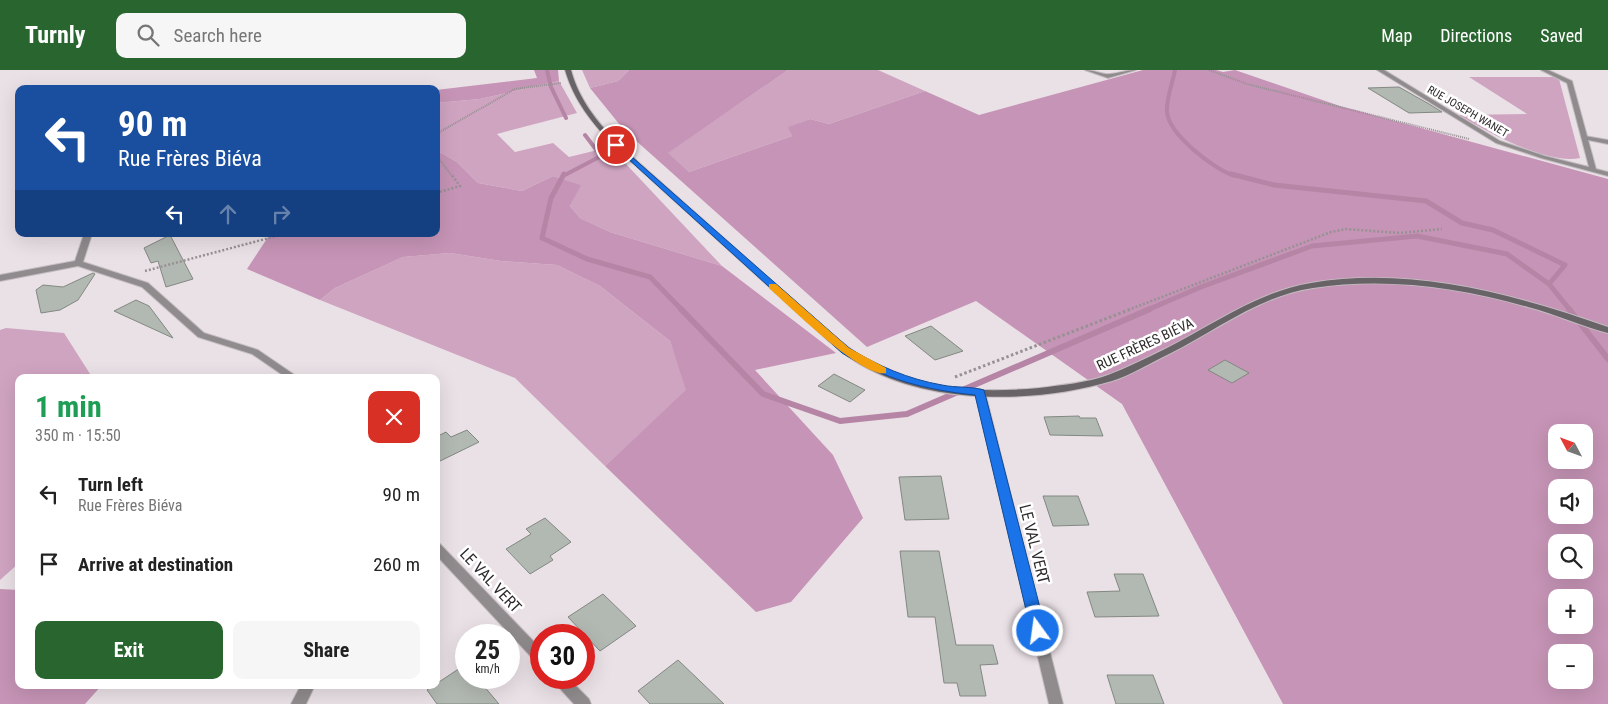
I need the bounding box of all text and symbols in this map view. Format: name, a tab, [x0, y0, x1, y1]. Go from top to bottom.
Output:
search box	[116, 13, 466, 58]
text: Turnly	[25, 21, 86, 49]
icon: search	[134, 21, 162, 49]
text: Search here	[174, 24, 262, 47]
text: Map	[1381, 25, 1412, 46]
text: Directions	[1440, 25, 1512, 46]
text: Saved	[1540, 25, 1583, 46]
street label: RUE JOSEPH WANET	[1425, 83, 1511, 140]
text: 90 m	[118, 104, 187, 145]
icon: left	[35, 105, 100, 170]
pin	[595, 124, 637, 166]
icon: arrive	[602, 131, 630, 159]
text: Rue Frères Biéva	[118, 146, 262, 171]
icon: left	[161, 200, 189, 228]
icon: ahead	[214, 200, 242, 228]
icon: right	[267, 200, 295, 228]
street label: RUE FRÈRES BIÉVA	[1094, 314, 1196, 373]
text: 1 min	[35, 389, 102, 424]
button: close	[368, 391, 420, 443]
north arrow	[1548, 424, 1592, 469]
map controls	[1548, 424, 1593, 689]
text: 350 m · 15:50	[35, 426, 121, 445]
text: Turn left	[78, 473, 143, 496]
button: sound	[1548, 479, 1593, 524]
icon: left	[35, 480, 63, 508]
text: 90 m	[383, 483, 420, 506]
text: Rue Frères Biéva	[78, 496, 183, 515]
street label: LE VAL VERT	[1015, 502, 1054, 586]
button: search	[1548, 534, 1593, 579]
street label: LE VAL VERT	[456, 544, 525, 617]
icon: arrive	[35, 550, 63, 578]
text: Arrive at destination	[78, 553, 233, 576]
text: 260 m	[373, 553, 420, 576]
button: +	[1548, 589, 1593, 634]
position arrow	[1011, 604, 1063, 656]
button: Exit	[35, 621, 223, 679]
button: Share	[233, 621, 420, 679]
speed limit sign: 30	[530, 624, 595, 689]
text: 25	[475, 636, 500, 665]
button: −	[1548, 644, 1593, 689]
text: km/h	[475, 662, 500, 676]

